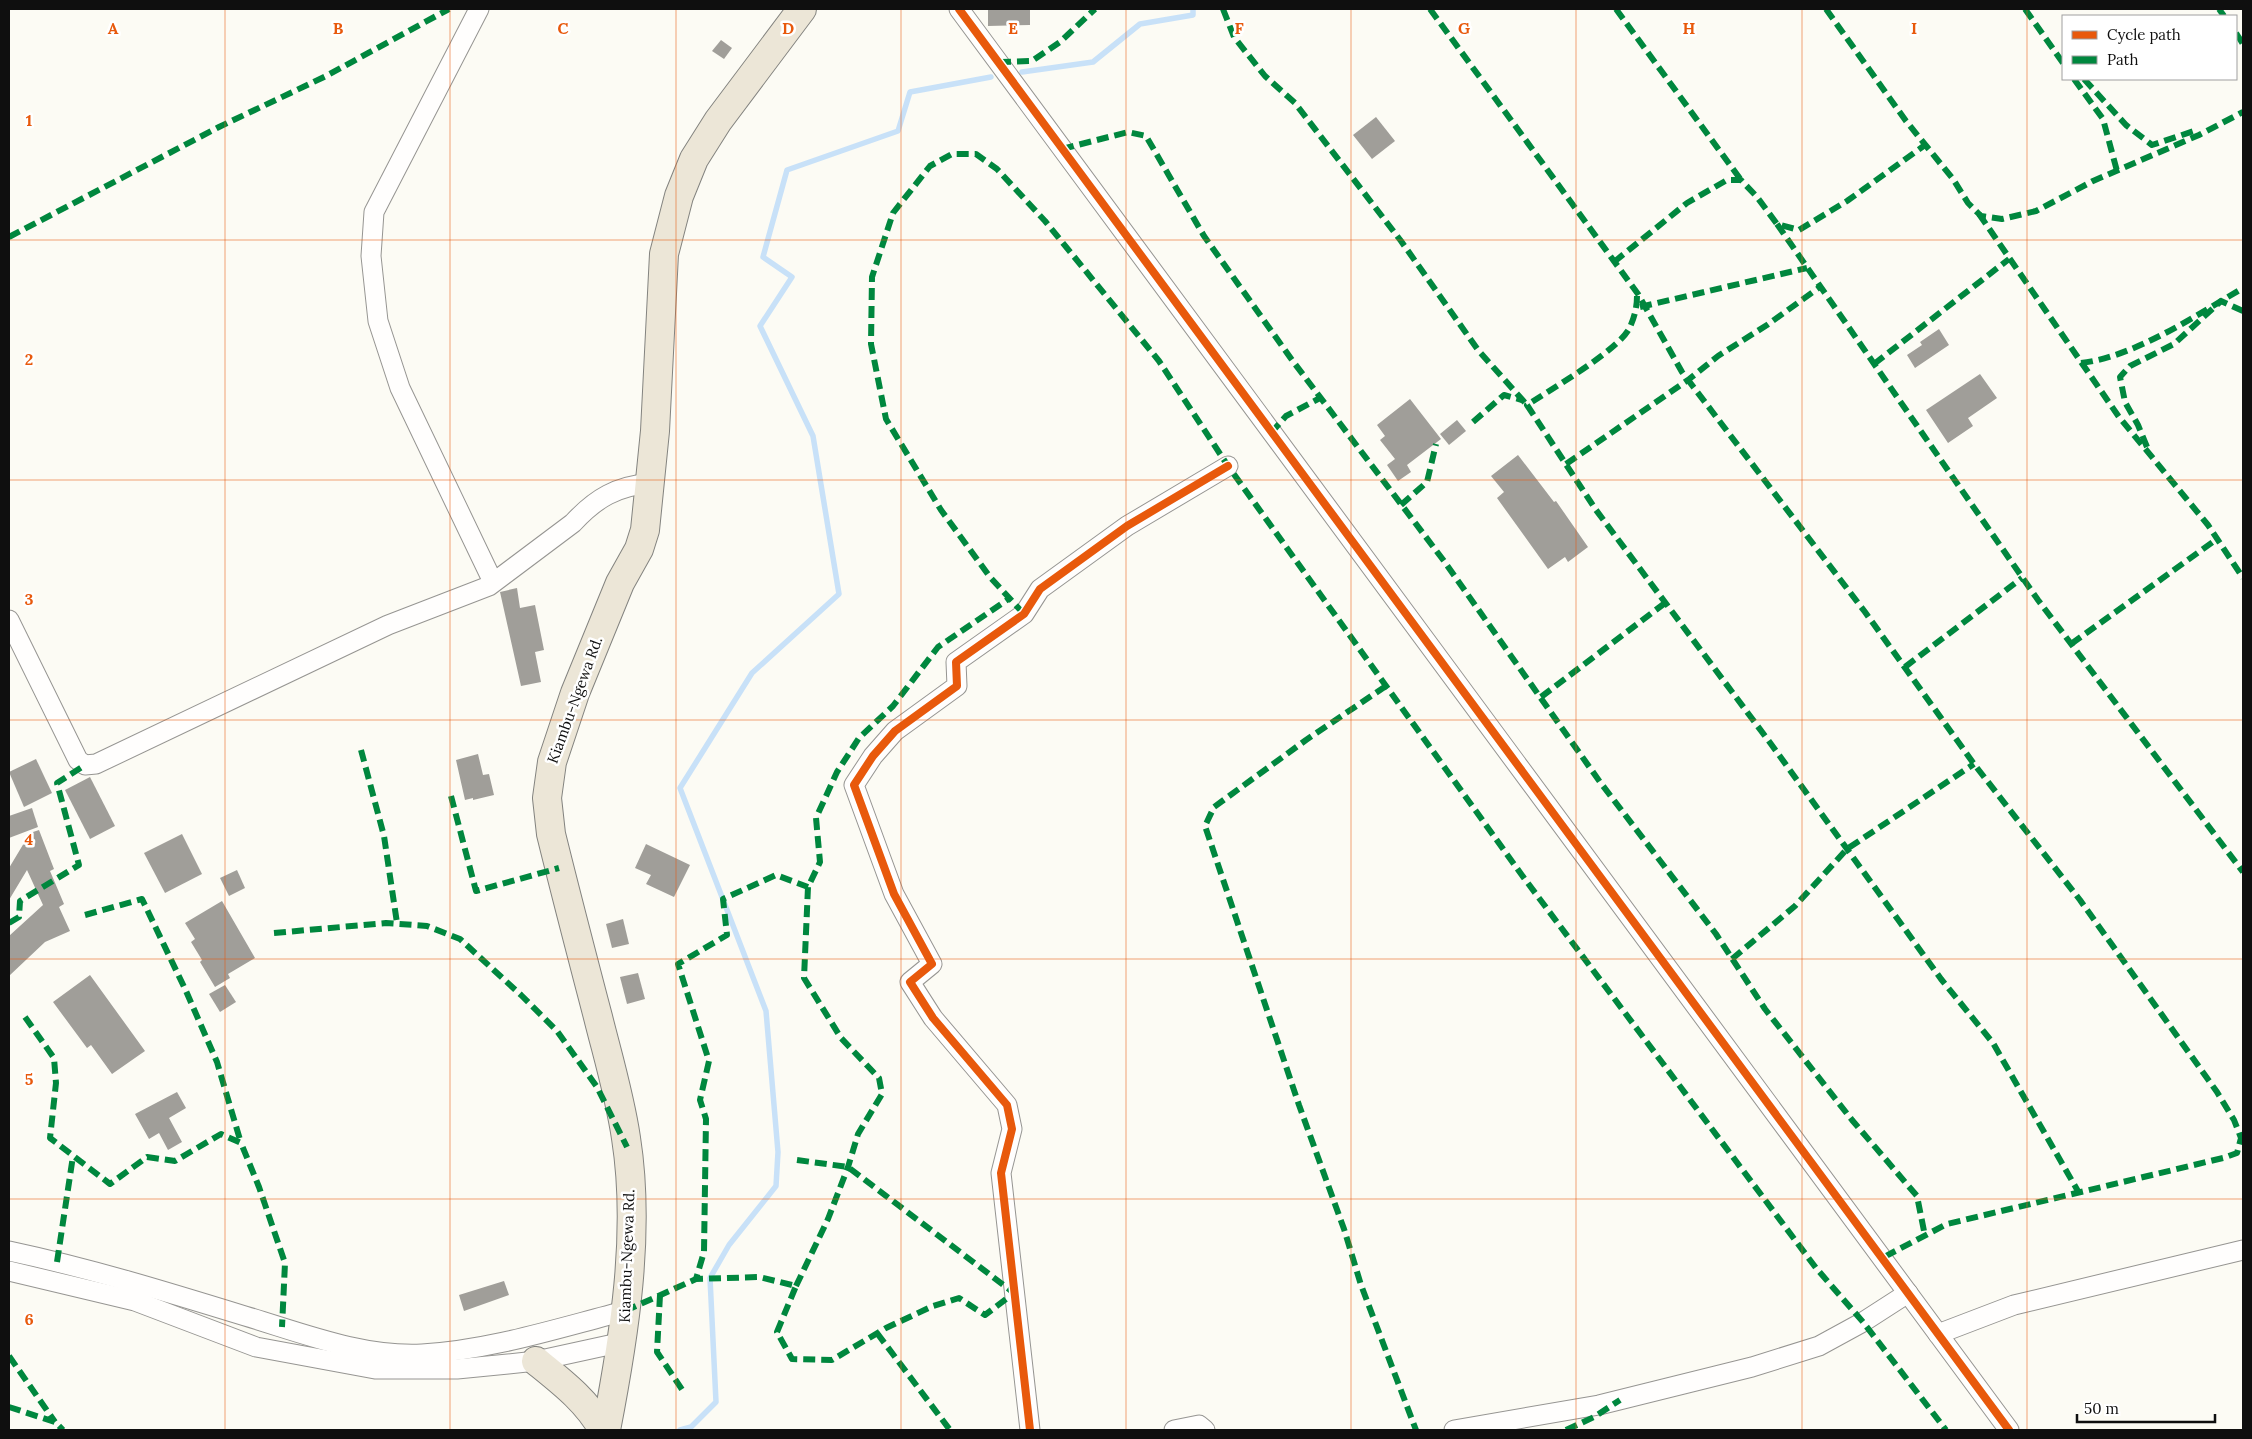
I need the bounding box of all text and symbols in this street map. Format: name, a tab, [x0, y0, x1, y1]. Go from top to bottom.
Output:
legend	[2062, 15, 2237, 80]
text: A	[108, 18, 119, 38]
text: B	[333, 18, 344, 38]
text: C	[557, 18, 569, 38]
text: D	[782, 18, 794, 38]
text: E	[1008, 18, 1018, 38]
text: F	[1234, 18, 1244, 38]
text: G	[1458, 18, 1470, 38]
text: H	[1683, 18, 1696, 38]
text: I	[1911, 18, 1917, 38]
text: Cycle path	[2107, 25, 2181, 44]
text: Path	[2107, 50, 2138, 69]
text: 1	[26, 110, 32, 130]
text: 2	[25, 349, 33, 369]
text: 3	[25, 589, 34, 609]
street label: Kiambu-Ngewa Rd.	[543, 634, 606, 766]
text: 4	[25, 829, 34, 849]
text: 5	[25, 1069, 34, 1089]
street label: Kiambu-Ngewa Rd.	[615, 1189, 638, 1323]
text: 6	[24, 1309, 34, 1329]
scale bar	[2077, 1392, 2214, 1424]
text: 50 m	[2084, 1399, 2119, 1418]

